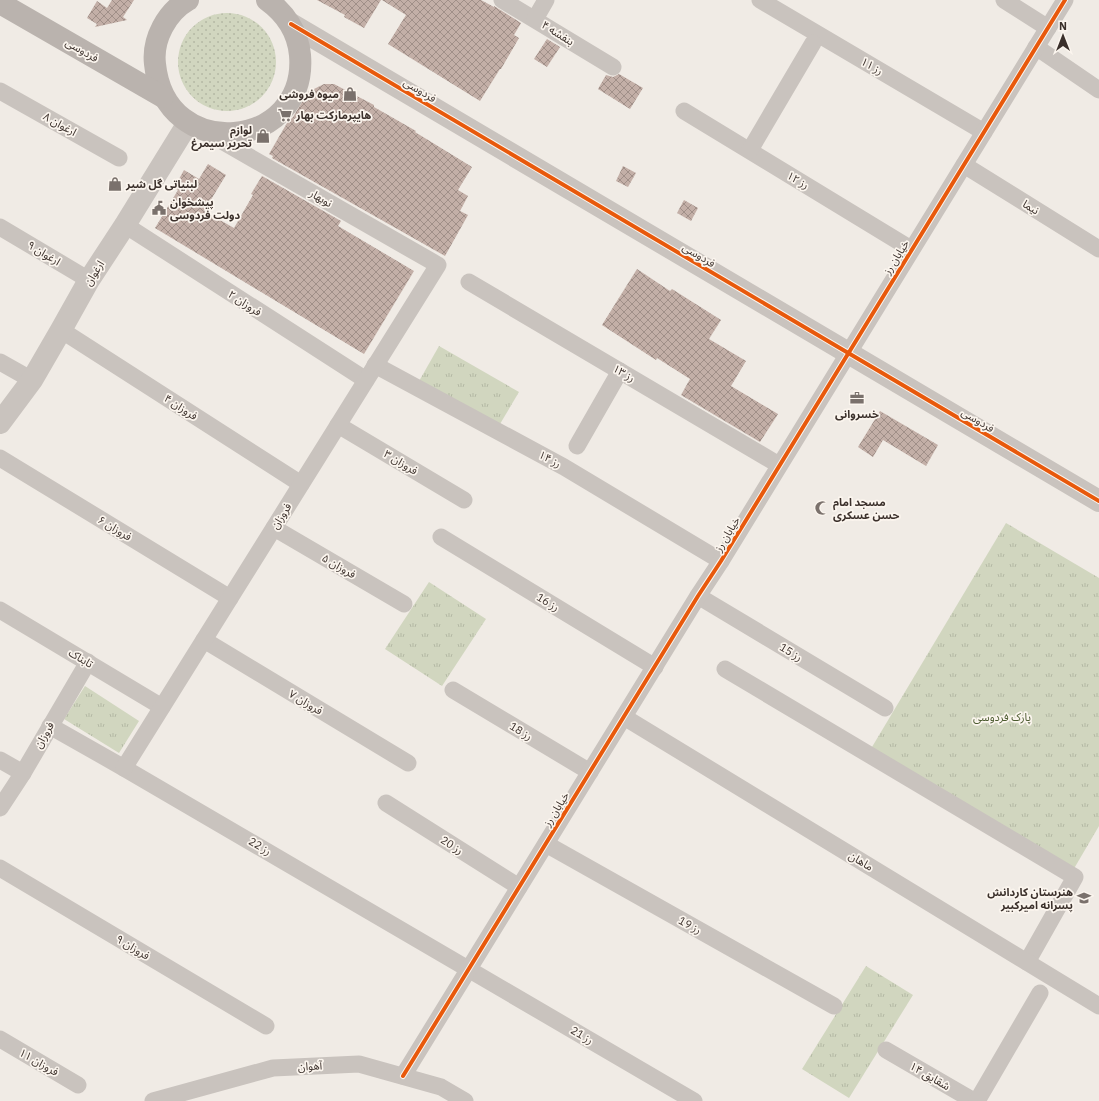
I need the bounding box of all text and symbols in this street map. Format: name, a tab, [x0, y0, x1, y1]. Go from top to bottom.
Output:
north arrow	[1043, 16, 1083, 56]
street label: بنفشه ۴	[539, 18, 577, 48]
text: N	[1059, 19, 1067, 33]
street label: فردوسی	[63, 35, 101, 65]
street label: رز ۱۱	[858, 54, 886, 78]
street label: فردوسی	[401, 75, 439, 105]
shop icon: میوه فروشی	[342, 86, 358, 102]
place label: میوه فروشی	[279, 87, 339, 101]
supermarket icon: هایپرمارکت بهار	[277, 107, 293, 123]
place label: هایپرمارکت بهار	[295, 108, 371, 123]
street label: ارغوان ۸	[41, 109, 79, 139]
place label: لوازم تحریر سیمرغ	[191, 123, 252, 151]
shop icon: لوازم تحریر سیمرغ	[255, 128, 271, 144]
street label: رز ۱۲	[784, 168, 812, 192]
shop icon: لبنیاتی گل شیر	[107, 176, 123, 192]
place label: لبنیاتی گل شیر	[125, 177, 197, 191]
street label: نوبهار	[306, 185, 335, 210]
place label: پیشخوان دولت فردوسی	[170, 195, 240, 222]
street label: نیما	[1020, 197, 1042, 217]
public building icon: پیشخوان دولت فردوسی	[151, 200, 167, 216]
street label: خیابان رز	[879, 237, 912, 278]
street label: ارغوان ۹	[25, 238, 63, 268]
street label: فردوسی	[680, 240, 718, 270]
street label: ارغوان	[81, 258, 107, 288]
street label: فروزان ۲	[226, 287, 264, 319]
street label: رز ۱۳	[610, 361, 638, 385]
office icon: خسروانی	[849, 390, 865, 406]
street label: فروزان ۴	[162, 391, 200, 423]
street label: فردوسی	[959, 405, 997, 435]
place label: خسروانی	[835, 407, 879, 421]
street label: فروزان ۳	[382, 446, 421, 478]
street label: رز ۱۴	[536, 447, 564, 471]
place label: مسجد امام حسن عسکری	[833, 495, 900, 522]
street label: فروزان	[268, 500, 294, 532]
mosque icon: مسجد امام حسن عسکری	[814, 500, 830, 516]
street label: فروزان ۶	[96, 512, 135, 544]
street label: خیابان رز	[711, 514, 743, 555]
street label: فروزان ۵	[319, 551, 359, 581]
street label: رز 16	[534, 590, 562, 614]
street label: رز 15	[777, 640, 805, 664]
street label: تابناک	[66, 645, 96, 671]
street label: فروزان ۷	[287, 686, 326, 718]
park label: پارک فردوسی	[973, 710, 1031, 725]
street label: فروزان	[31, 719, 57, 751]
street label: رز 18	[507, 719, 535, 743]
street label: خیابان رز	[539, 789, 572, 830]
street label: رز 20	[438, 833, 466, 857]
street label: رز 22	[246, 834, 274, 858]
street label: ماهان	[846, 848, 876, 874]
place label: هنرستان کاردانش پسرانه امیرکبیر	[987, 885, 1073, 913]
school or university icon: هنرستان کاردانش پسرانه امیرکبیر	[1076, 890, 1092, 906]
street label: رز 19	[676, 913, 704, 937]
street label: فروزان ۹	[114, 931, 153, 963]
street label: رز 21	[568, 1023, 596, 1047]
street label: فروزان ۱۱	[17, 1045, 61, 1079]
street label: آهوان	[298, 1058, 323, 1074]
street label: شقایق ۱۴	[907, 1059, 953, 1093]

